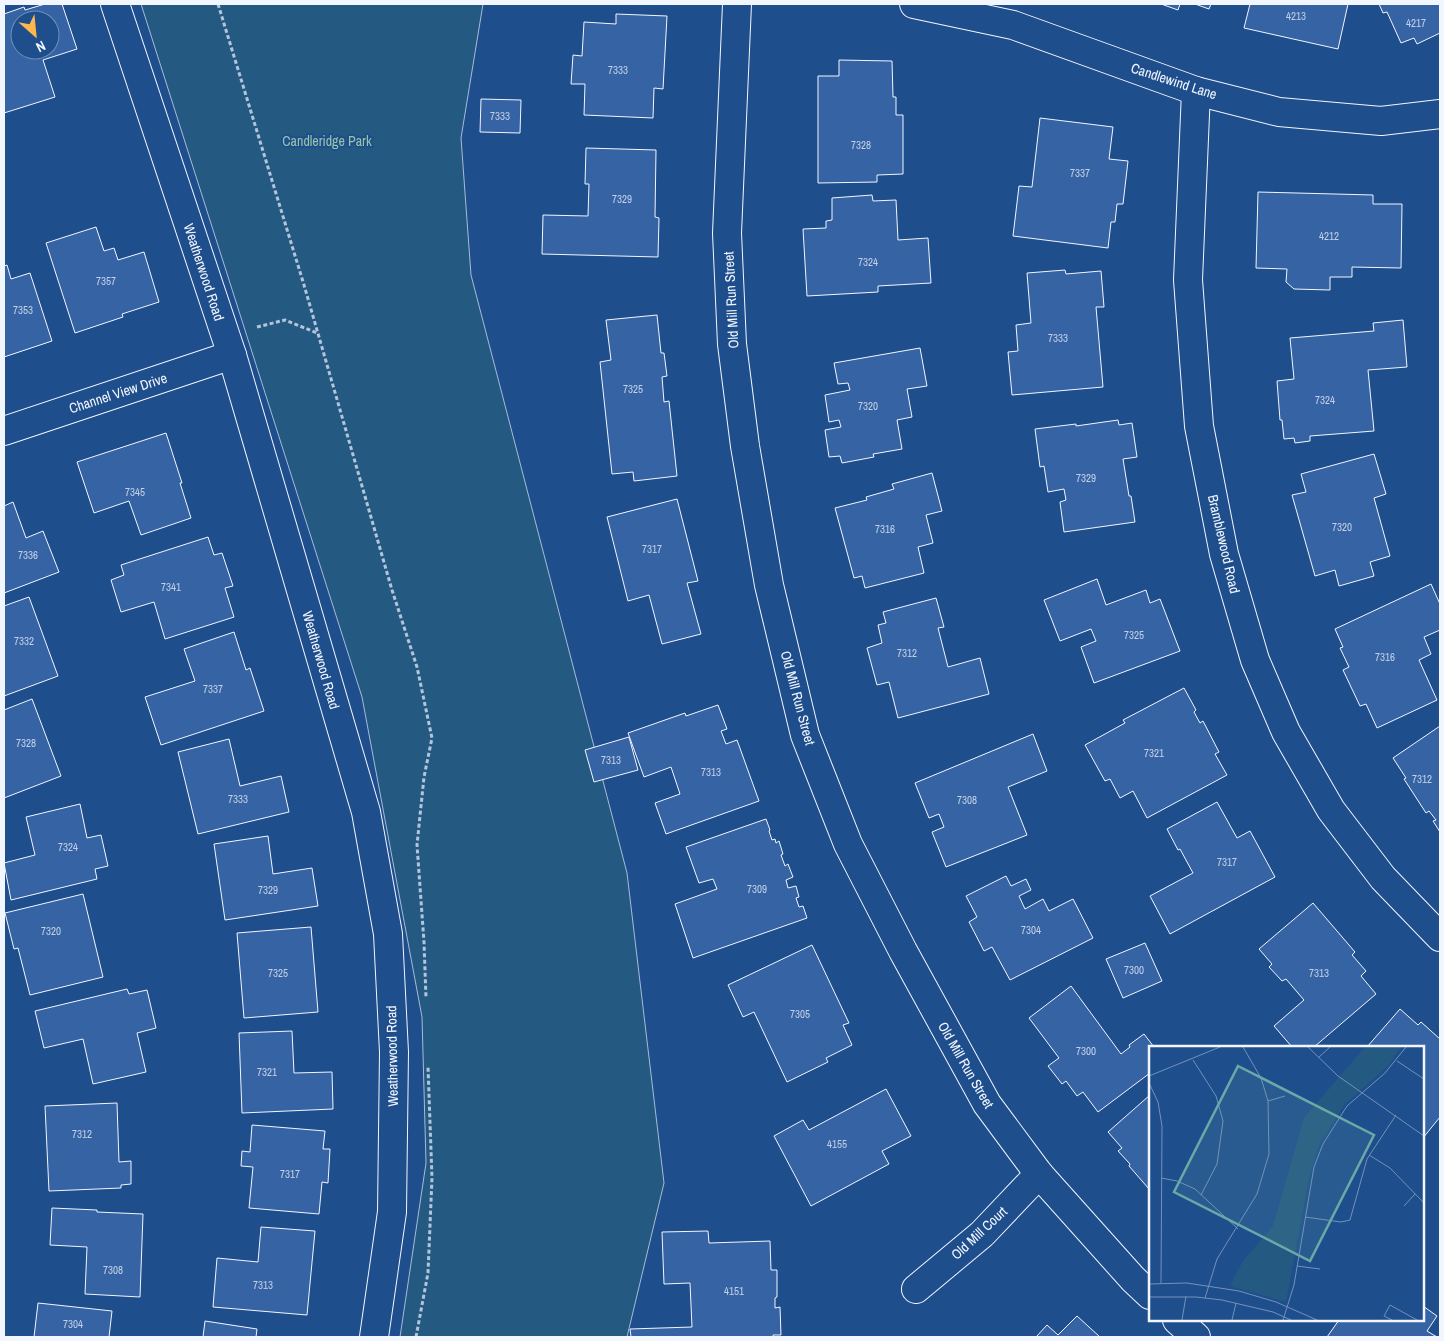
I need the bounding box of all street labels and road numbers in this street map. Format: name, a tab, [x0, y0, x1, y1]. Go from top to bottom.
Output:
street label: Candlewind Lane	[1129, 59, 1219, 103]
street label: Weatherwood Road	[180, 221, 228, 323]
street label: Old Mill Run Street	[719, 251, 743, 349]
street label: Channel View Drive	[67, 369, 169, 417]
street label: Bramblewood Road	[1204, 493, 1244, 595]
street label: Weatherwood Road	[298, 609, 344, 711]
street label: Old Mill Run Street	[777, 649, 819, 747]
street label: Weatherwood Road	[382, 1005, 402, 1107]
street label: Old Mill Run Street	[934, 1019, 998, 1111]
street label: Old Mill Court	[947, 1202, 1011, 1264]

